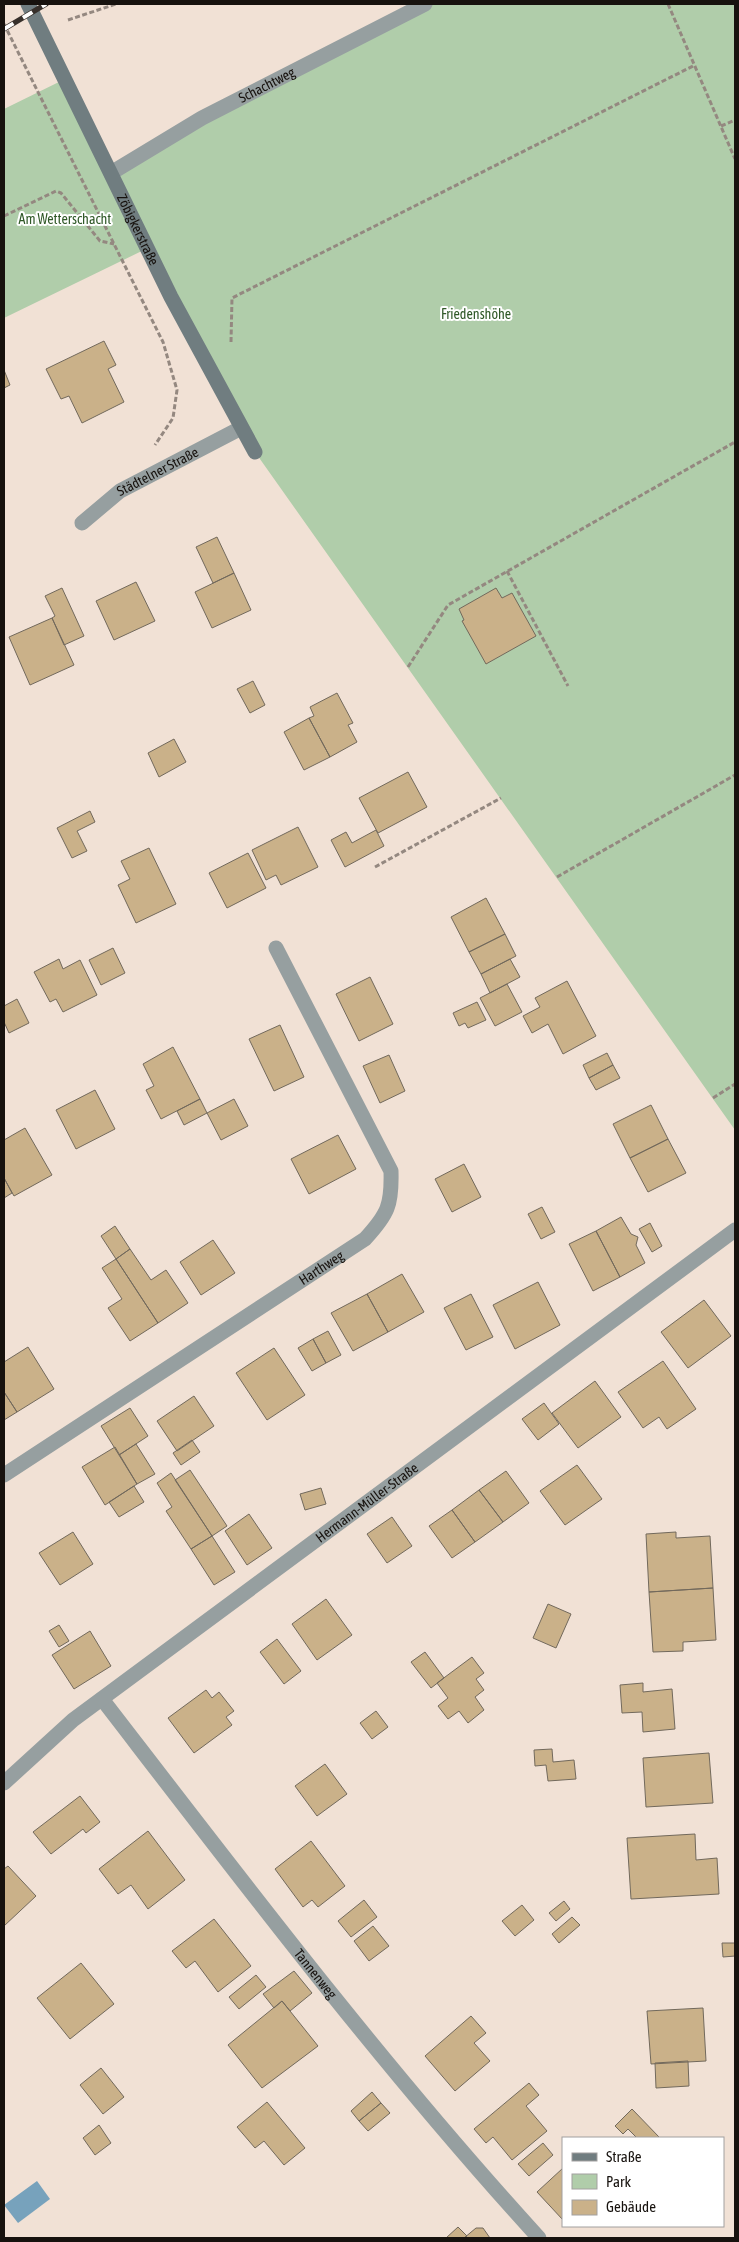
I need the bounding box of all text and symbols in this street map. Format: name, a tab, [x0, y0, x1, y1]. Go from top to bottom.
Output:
street label: Schachtweg	[236, 64, 298, 106]
street label: Zöbigkerstraße	[114, 191, 162, 268]
park label: Am Wetterschacht	[19, 211, 111, 227]
park label: Friedenshöhe	[441, 306, 511, 322]
street label: Städtelner Straße	[114, 444, 201, 499]
street label: Harthweg	[296, 1247, 347, 1288]
street label: Hermann-Müller-Straße	[313, 1459, 421, 1546]
street label: Tannenweg	[291, 1946, 340, 2002]
legend	[562, 2137, 724, 2227]
text: Straße	[606, 2148, 642, 2165]
text: Park	[606, 2173, 631, 2190]
text: Gebäude	[606, 2198, 656, 2215]

